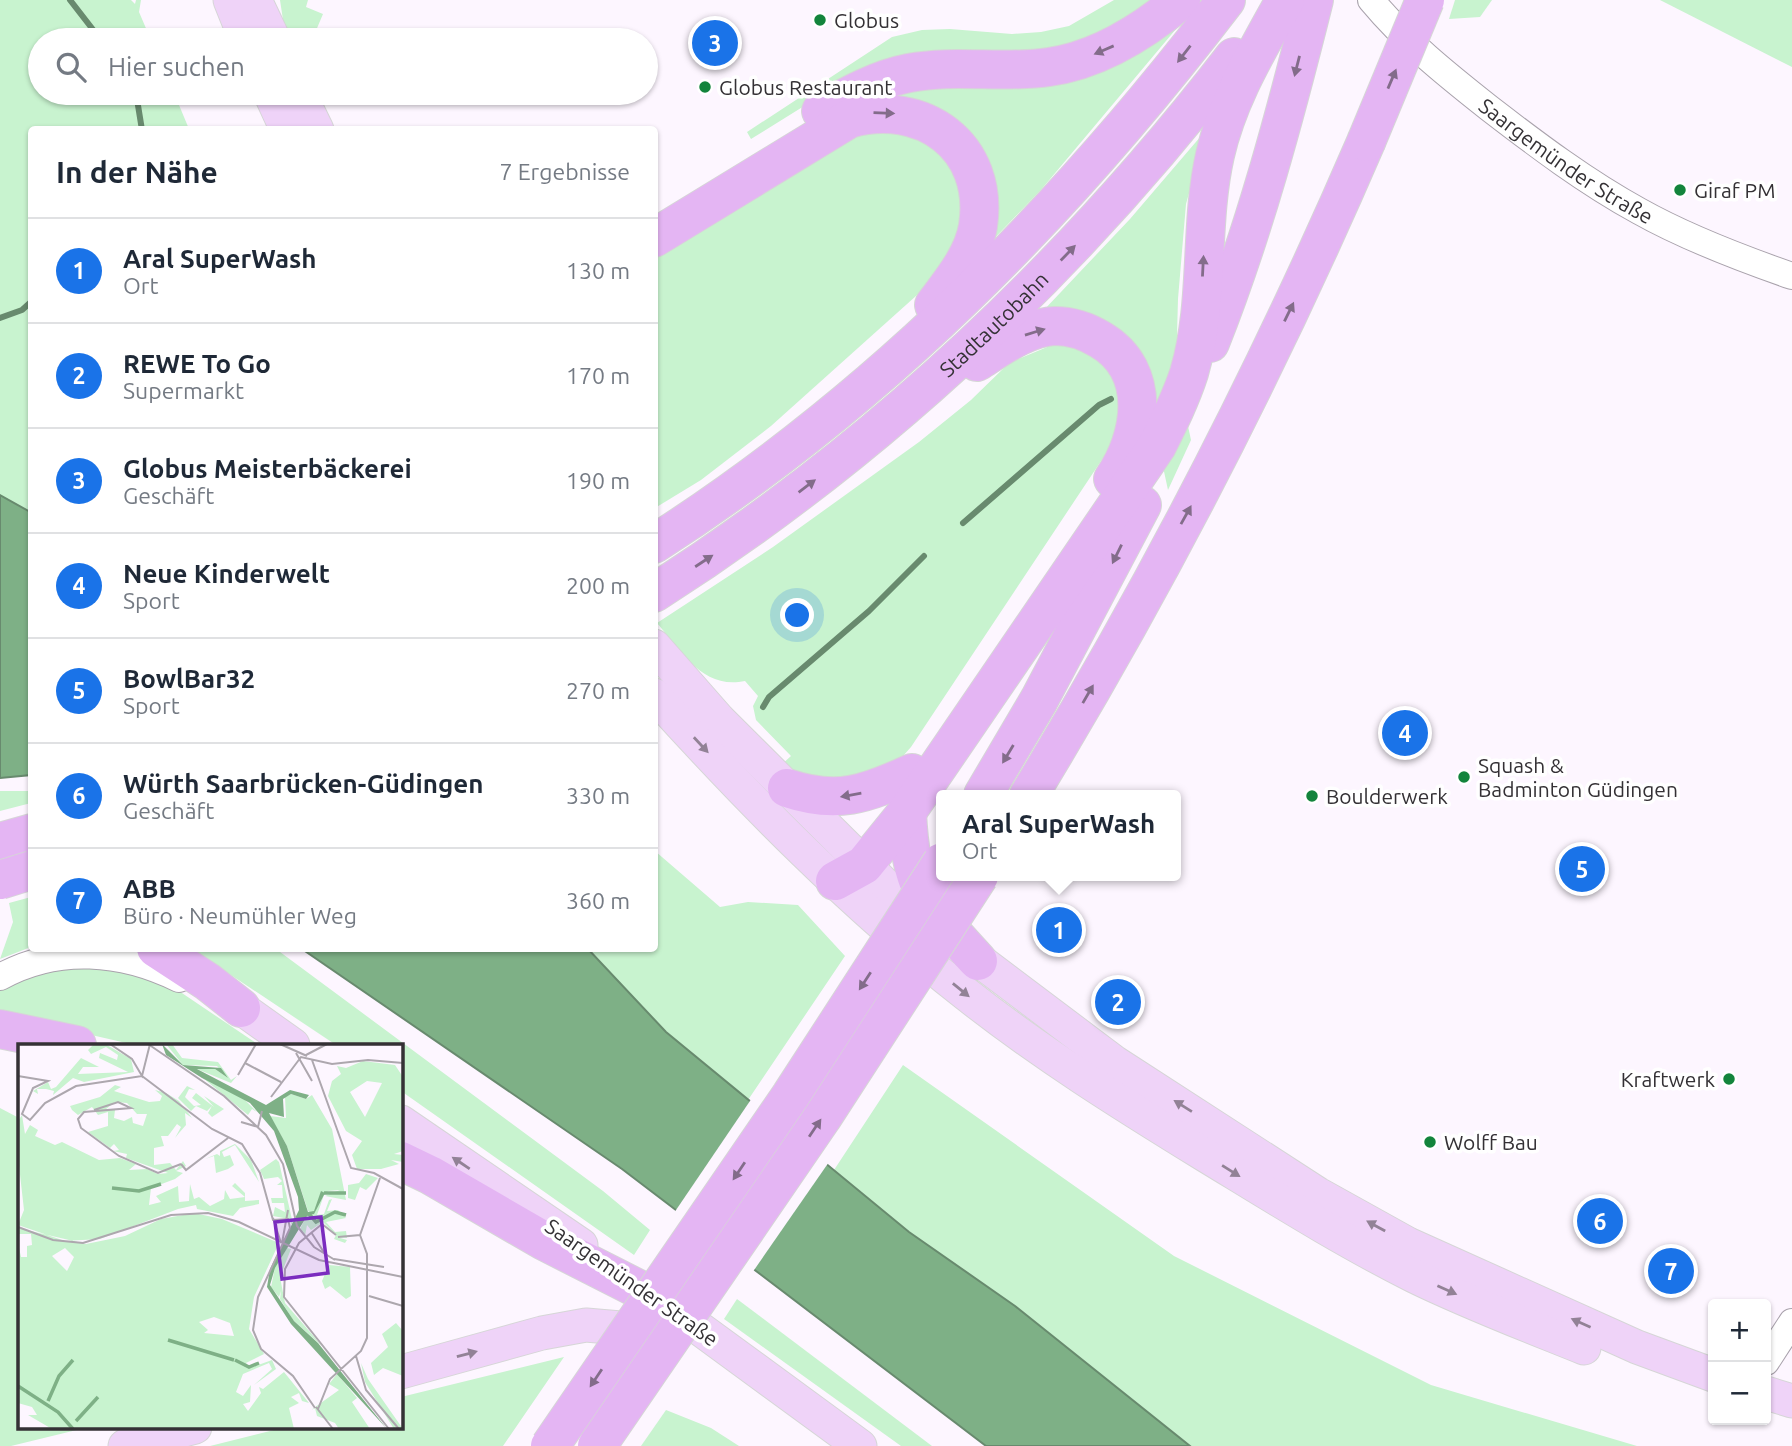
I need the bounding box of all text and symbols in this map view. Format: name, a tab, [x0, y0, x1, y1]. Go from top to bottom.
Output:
place label: Globus	[834, 8, 899, 32]
marker: Globus	[812, 12, 828, 28]
pin: 3	[692, 17, 738, 69]
search box	[28, 28, 658, 105]
one-way arrow	[1093, 45, 1114, 56]
one-way arrow	[1177, 45, 1192, 63]
icon: search	[52, 48, 90, 86]
text: Hier suchen	[108, 52, 245, 81]
one-way arrow	[1291, 55, 1302, 77]
one-way arrow	[1386, 68, 1397, 89]
place label: Globus Restaurant	[719, 75, 893, 99]
marker: Globus Restaurant	[697, 79, 713, 95]
street label: Saargemünder Straße	[1475, 93, 1657, 228]
one-way arrow	[873, 108, 895, 119]
text: In der Nähe	[56, 155, 218, 189]
text: 7 Ergebnisse	[499, 159, 630, 184]
place label: Giraf PM	[1694, 178, 1775, 202]
marker: Giraf PM	[1672, 182, 1688, 198]
text: Aral SuperWash	[123, 244, 317, 273]
one-way arrow	[1059, 245, 1075, 262]
one-way arrow	[1198, 255, 1209, 277]
text: 1	[73, 258, 85, 283]
text: 130 m	[566, 258, 630, 283]
street label: Stadtautobahn	[935, 267, 1053, 382]
text: Ort	[123, 273, 159, 298]
one-way arrow	[1283, 302, 1295, 322]
one-way arrow	[1025, 326, 1046, 336]
text: REWE To Go	[123, 349, 271, 378]
text: 2	[73, 363, 85, 388]
text: 170 m	[566, 363, 630, 388]
text: Supermarkt	[123, 378, 244, 403]
text: Globus Meisterbäckerei	[123, 454, 412, 483]
text: 3	[73, 468, 85, 493]
text: 190 m	[566, 468, 630, 493]
one-way arrow	[798, 480, 816, 494]
text: Geschäft	[123, 483, 214, 508]
one-way arrow	[1180, 505, 1192, 525]
one-way arrow	[1111, 544, 1122, 564]
one-way arrow	[695, 554, 713, 568]
text: Neue Kinderwelt	[123, 559, 330, 588]
text: 4	[73, 573, 85, 598]
text: 200 m	[566, 573, 630, 598]
text: Sport	[123, 588, 180, 613]
your location	[780, 598, 814, 632]
text: BowlBar32	[123, 664, 255, 693]
text: 5	[73, 678, 85, 703]
text: 270 m	[566, 678, 630, 703]
one-way arrow	[1082, 685, 1094, 704]
text: Sport	[123, 693, 180, 718]
pin: 4	[1382, 707, 1428, 759]
one-way arrow	[692, 736, 708, 753]
one-way arrow	[1002, 744, 1014, 764]
place label: Squash & Badminton Güdingen	[1478, 753, 1678, 801]
text: Würth Saarbrücken-Güdingen	[123, 769, 483, 798]
marker: Squash & Badminton Güdingen	[1456, 769, 1472, 785]
text: 6	[73, 783, 85, 808]
text: 330 m	[566, 783, 630, 808]
place label: Boulderwerk	[1326, 784, 1448, 808]
marker: Boulderwerk	[1304, 788, 1320, 804]
one-way arrow	[840, 790, 862, 801]
popup	[936, 790, 1181, 881]
text: Geschäft	[123, 798, 214, 823]
text: Aral SuperWash	[962, 809, 1155, 838]
text: Ort	[962, 838, 997, 863]
pin: 5	[1559, 843, 1605, 895]
text: ABB	[123, 874, 176, 903]
text: 7	[73, 888, 85, 913]
text: 360 m	[566, 888, 630, 913]
text: Büro · Neumühler Weg	[123, 903, 357, 928]
pin: 1	[1036, 904, 1082, 956]
one-way arrow	[859, 972, 872, 991]
pin: 2	[1095, 976, 1141, 1028]
one-way arrow	[952, 982, 970, 997]
inset map	[18, 1044, 402, 1428]
place label: Kraftwerk	[1621, 1067, 1715, 1091]
marker: Kraftwerk	[1721, 1071, 1737, 1087]
one-way arrow	[1173, 1099, 1192, 1112]
one-way arrow	[809, 1118, 822, 1137]
place label: Wolff Bau	[1444, 1130, 1538, 1154]
marker: Wolff Bau	[1422, 1134, 1438, 1150]
one-way arrow	[452, 1156, 470, 1170]
one-way arrow	[732, 1162, 746, 1180]
one-way arrow	[1222, 1165, 1241, 1177]
pin: 6	[1577, 1195, 1623, 1247]
street label: Saargemünder Straße	[541, 1213, 723, 1351]
one-way arrow	[1366, 1220, 1385, 1232]
pin: 7	[1648, 1245, 1694, 1297]
one-way arrow	[1437, 1284, 1457, 1296]
map controls	[1708, 1299, 1771, 1425]
button: +	[1708, 1299, 1771, 1362]
one-way arrow	[1571, 1317, 1592, 1328]
one-way arrow	[456, 1348, 478, 1359]
button: −	[1708, 1362, 1771, 1425]
one-way arrow	[589, 1369, 603, 1387]

